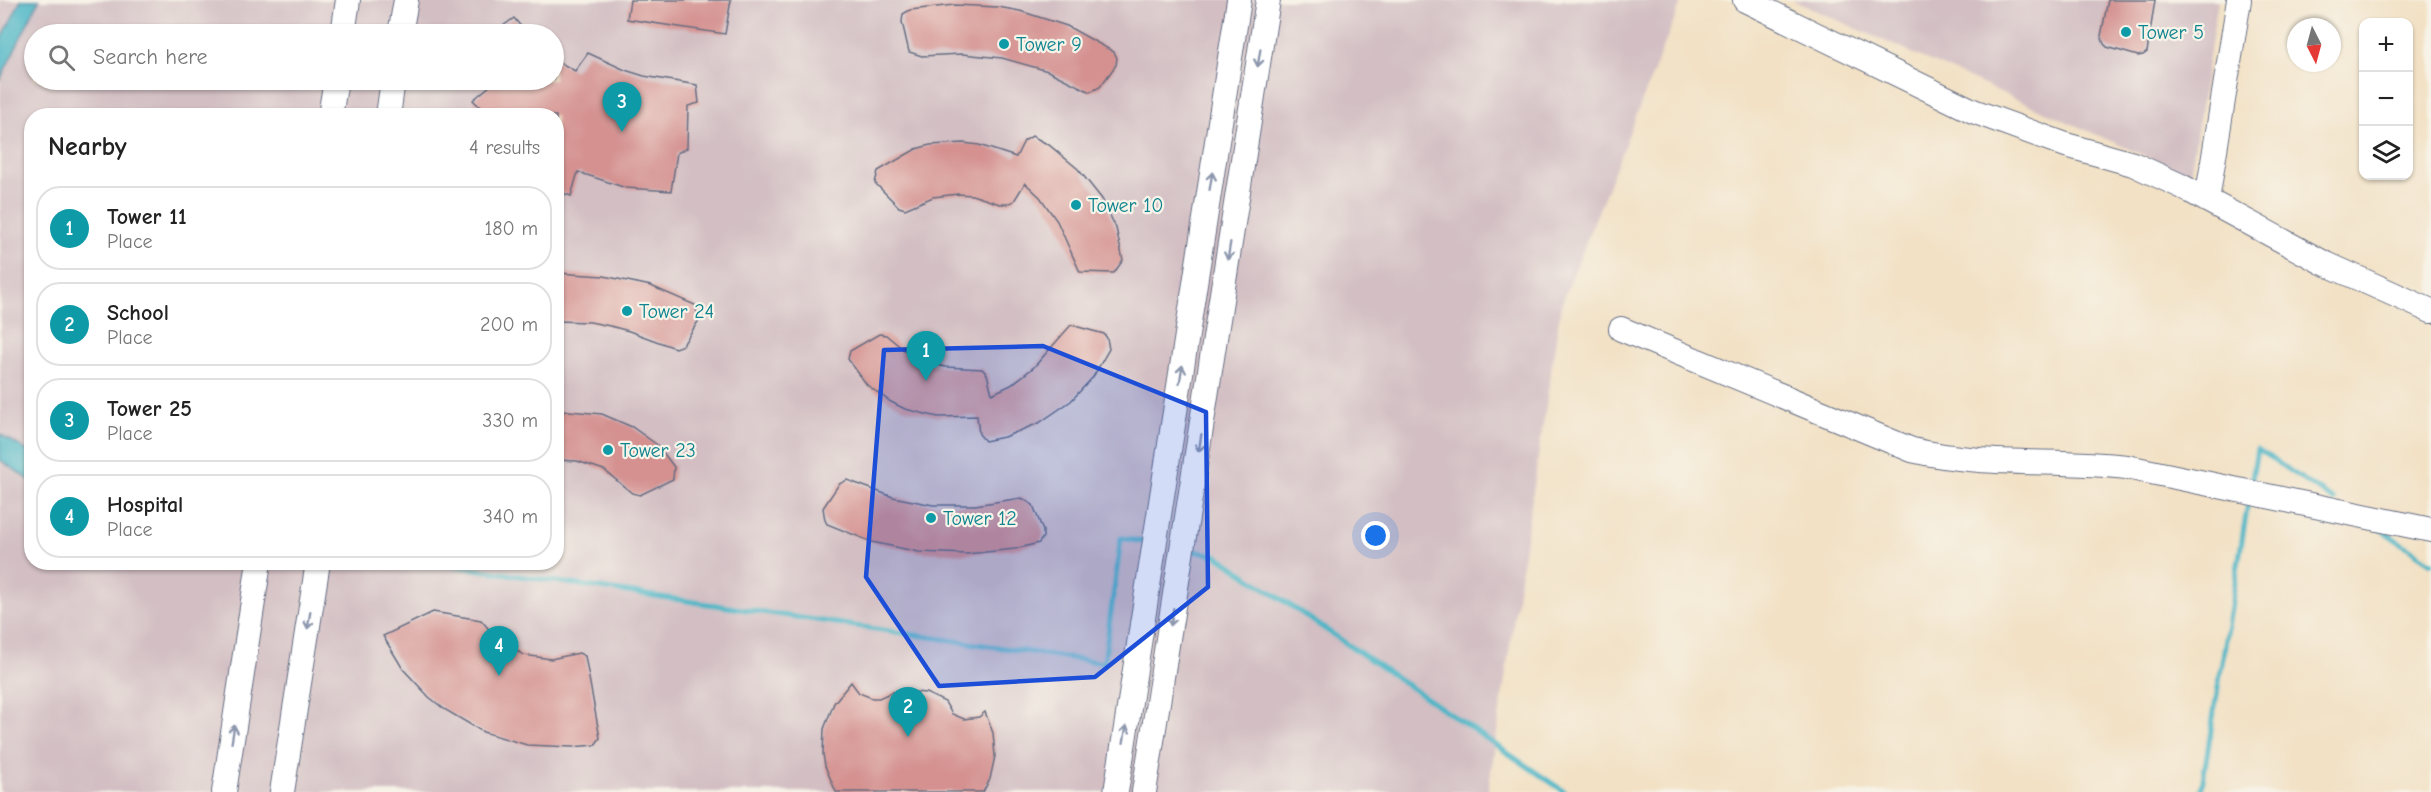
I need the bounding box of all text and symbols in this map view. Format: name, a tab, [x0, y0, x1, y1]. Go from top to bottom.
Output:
north arrow	[2287, 18, 2341, 72]
map controls	[2359, 18, 2413, 180]
button: +	[2359, 18, 2413, 72]
place label: Tower 5	[2138, 21, 2204, 44]
search box	[24, 24, 564, 90]
marker: Tower 5	[2119, 25, 2133, 39]
place label: Tower 9	[1016, 33, 1082, 56]
marker: Tower 9	[997, 37, 1011, 51]
icon: search	[45, 41, 78, 74]
text: Search here	[93, 44, 208, 70]
one-way arrow	[1253, 47, 1264, 67]
button: −	[2359, 72, 2413, 126]
pin: 3	[602, 82, 642, 132]
button: layers	[2359, 126, 2413, 180]
text: Nearby	[48, 132, 127, 162]
text: 4 results	[469, 136, 540, 159]
one-way arrow	[1206, 171, 1217, 191]
place label: Tower 10	[1088, 194, 1163, 217]
marker: Tower 10	[1069, 198, 1083, 212]
text: Tower 11	[107, 204, 187, 230]
text: 1	[66, 217, 73, 240]
text: 180 m	[484, 217, 538, 240]
text: Place	[107, 230, 153, 253]
one-way arrow	[1224, 240, 1235, 260]
text: School	[107, 300, 169, 326]
place label: Tower 24	[639, 300, 714, 323]
marker: Tower 24	[620, 304, 634, 318]
text: 2	[65, 313, 74, 336]
text: 200 m	[480, 313, 538, 336]
text: Place	[107, 326, 153, 349]
pin: 1	[906, 332, 946, 381]
one-way arrow	[1176, 364, 1187, 384]
text: Tower 25	[107, 396, 192, 422]
text: 3	[65, 409, 74, 432]
text: 330 m	[482, 409, 538, 432]
text: Place	[107, 422, 153, 445]
one-way arrow	[1194, 433, 1205, 453]
place label: Tower 23	[620, 439, 696, 462]
marker: Tower 23	[601, 443, 615, 457]
text: Hospital	[107, 492, 183, 518]
text: 4	[65, 505, 74, 528]
text: 340 m	[483, 505, 538, 528]
place label: Tower 12	[943, 507, 1017, 530]
marker: Tower 12	[924, 511, 938, 525]
text: Place	[107, 518, 153, 541]
your location	[1361, 521, 1390, 550]
one-way arrow	[1166, 607, 1177, 627]
one-way arrow	[303, 610, 314, 630]
pin: 4	[480, 626, 518, 676]
pin: 2	[888, 688, 928, 737]
one-way arrow	[228, 725, 239, 745]
one-way arrow	[1119, 725, 1130, 745]

